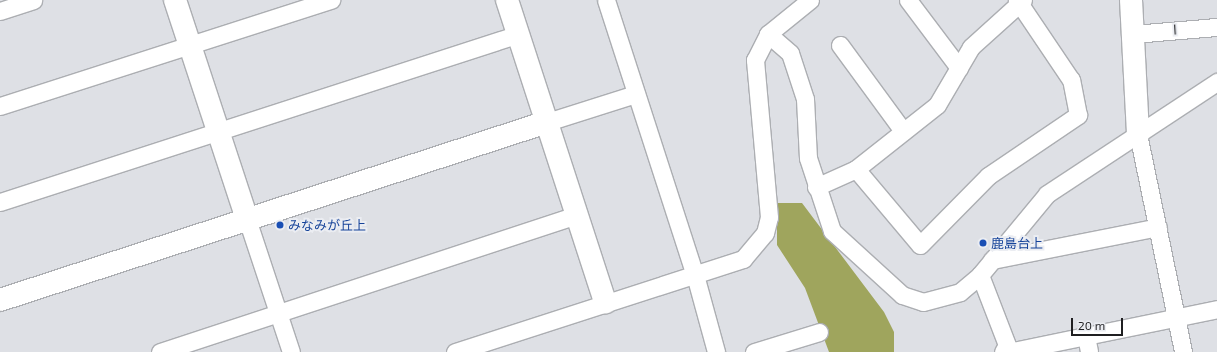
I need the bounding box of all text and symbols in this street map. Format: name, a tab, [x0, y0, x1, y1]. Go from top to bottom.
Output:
street label: I	[1173, 22, 1177, 38]
place label: みなみが丘上	[288, 217, 366, 233]
marker: みなみが丘上	[275, 220, 285, 230]
place label: 鹿島台上	[991, 235, 1043, 251]
marker: 鹿島台上	[978, 238, 988, 248]
scale bar	[1073, 310, 1125, 336]
text: 20 m	[1078, 318, 1105, 332]

